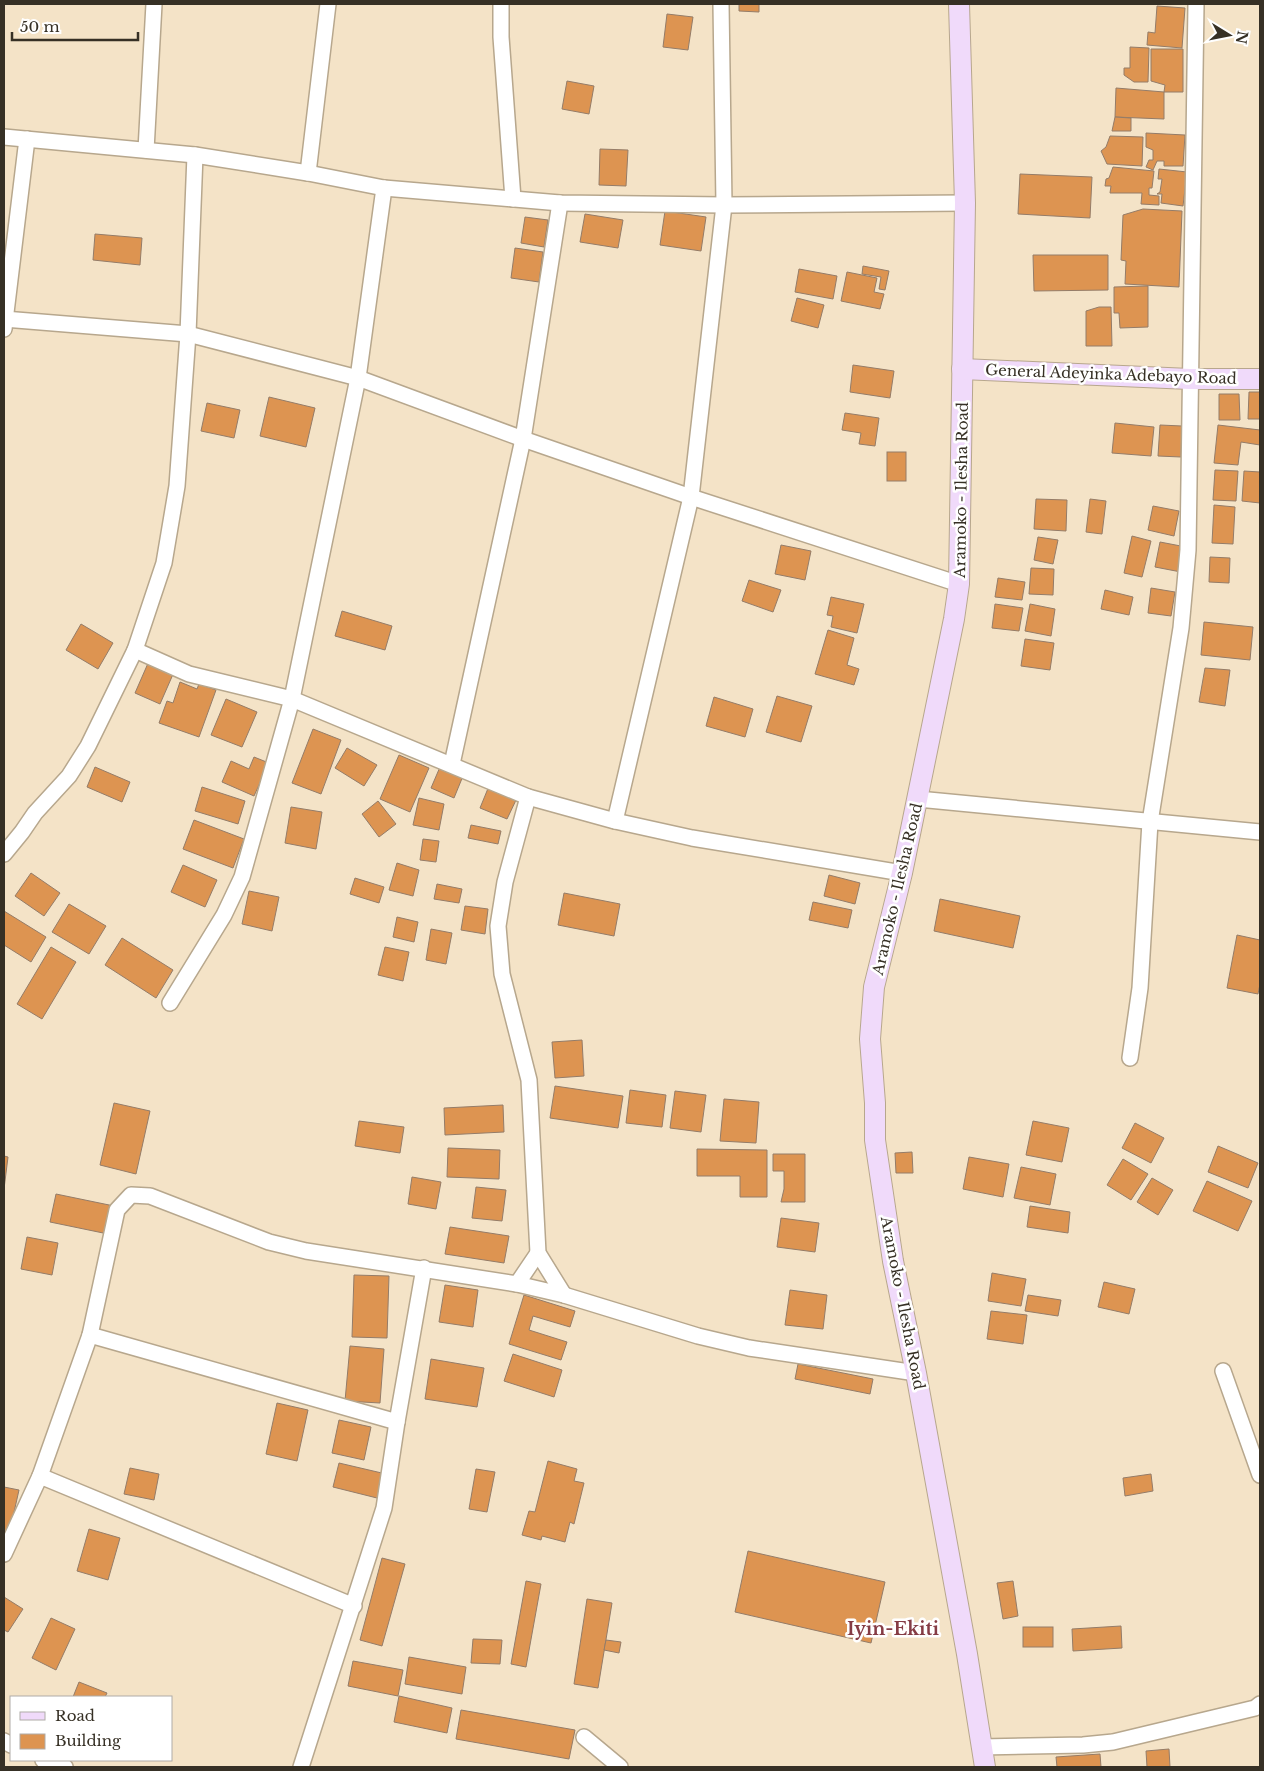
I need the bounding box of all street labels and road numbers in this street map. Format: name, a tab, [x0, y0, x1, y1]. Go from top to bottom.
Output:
street label: General Adeyinka Adebayo Road	[985, 360, 1237, 388]
street label: Aramoko - Ilesha Road	[950, 402, 972, 579]
street label: Aramoko - Ilesha Road	[868, 801, 926, 978]
street label: Aramoko - Ilesha Road	[877, 1214, 929, 1391]

